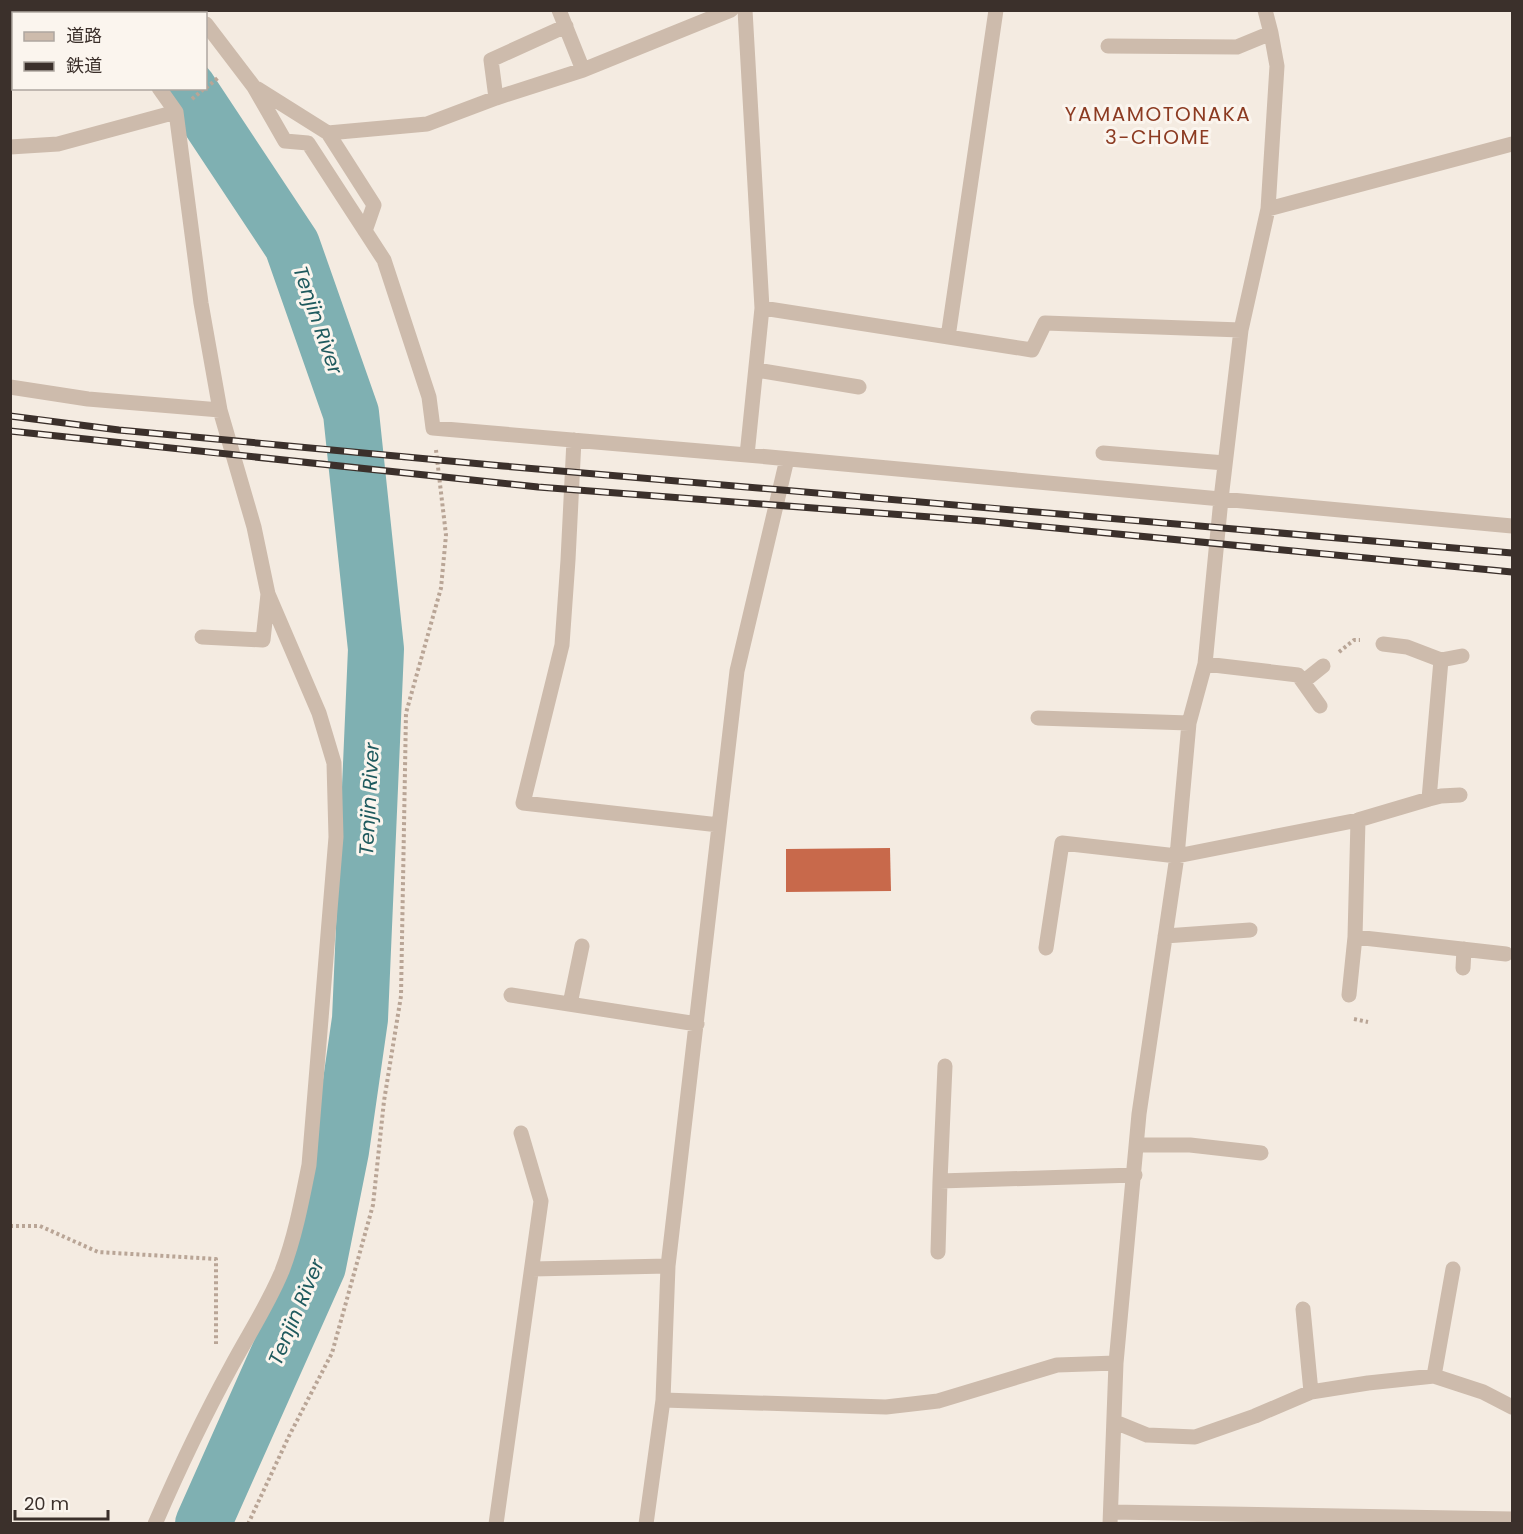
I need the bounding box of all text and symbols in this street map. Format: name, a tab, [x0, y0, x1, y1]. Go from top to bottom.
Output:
legend	[12, 12, 207, 90]
text: 道路	[66, 23, 102, 48]
text: 鉄道	[66, 53, 102, 78]
district label: YAMAMOTONAKA 3-CHOME	[1065, 100, 1251, 151]
water label: Tenjin River	[286, 262, 350, 378]
water label: Tenjin River	[352, 741, 386, 856]
water label: Tenjin River	[261, 1254, 331, 1369]
scale bar	[15, 1483, 108, 1521]
text: 20 m	[24, 1491, 69, 1516]

